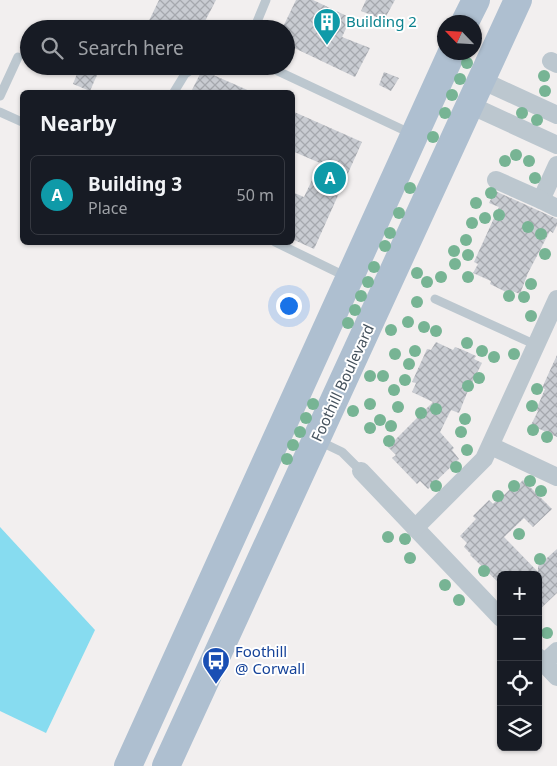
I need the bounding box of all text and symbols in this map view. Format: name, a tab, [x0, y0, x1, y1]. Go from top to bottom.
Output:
building icon: Building 2	[312, 7, 342, 46]
place label: Building 2	[346, 11, 417, 31]
north arrow	[437, 15, 482, 60]
search box	[20, 20, 295, 75]
icon: search	[38, 34, 66, 62]
text: Search here	[78, 35, 184, 61]
text: Nearby	[40, 109, 116, 137]
pin: A	[314, 159, 346, 197]
text: Building 3	[88, 171, 182, 197]
text: A	[51, 184, 63, 206]
text: 50 m	[237, 184, 274, 206]
text: Place	[88, 197, 128, 219]
your location	[276, 293, 302, 319]
street label: Foothill Boulevard	[306, 321, 378, 445]
map controls	[497, 571, 542, 751]
button: +	[497, 571, 542, 616]
button: −	[497, 616, 542, 661]
place label: Foothill @ Corwall	[235, 641, 305, 678]
bus stop icon: Foothill @ Corwall	[201, 646, 231, 685]
button: locate	[497, 661, 542, 706]
button: layers	[497, 706, 542, 751]

